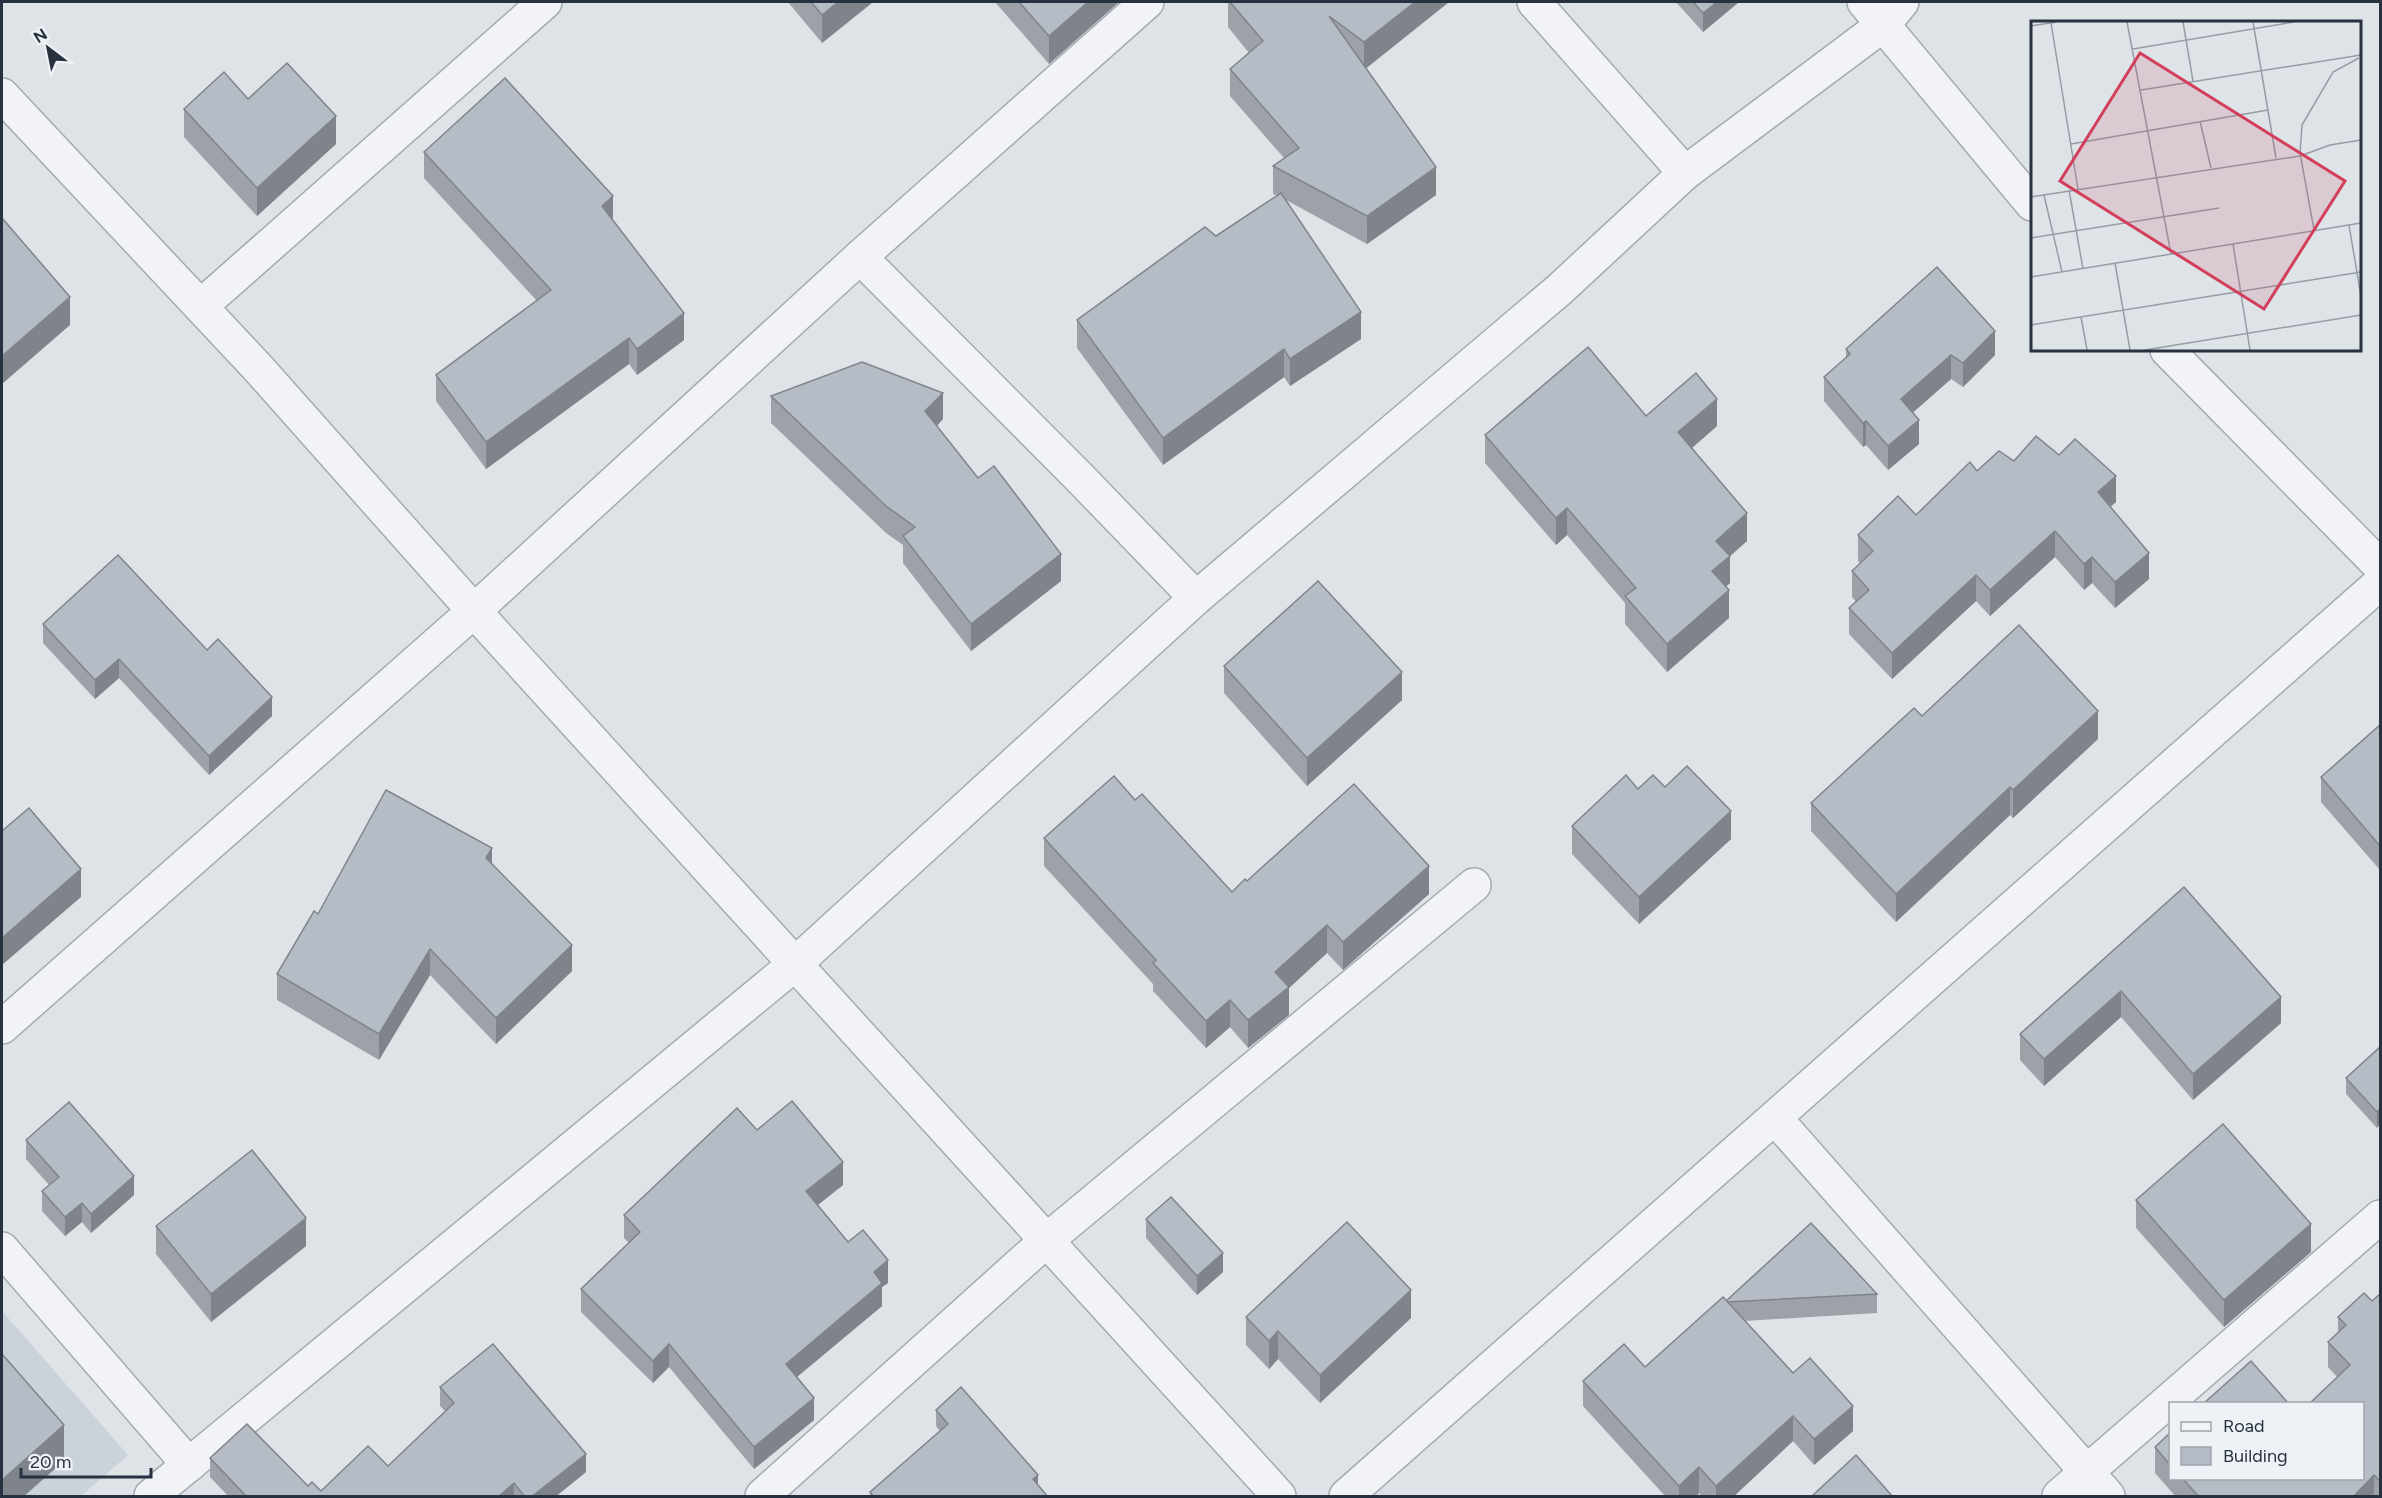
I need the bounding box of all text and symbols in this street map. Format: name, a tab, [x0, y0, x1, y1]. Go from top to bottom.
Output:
north arrow	[18, 18, 78, 78]
inset map	[2031, 21, 2361, 351]
text: N	[30, 24, 51, 47]
legend	[2169, 1402, 2364, 1480]
text: Road	[2223, 1415, 2264, 1437]
scale bar	[21, 1441, 152, 1479]
text: Building	[2223, 1445, 2288, 1467]
text: 20 m	[30, 1451, 71, 1473]

